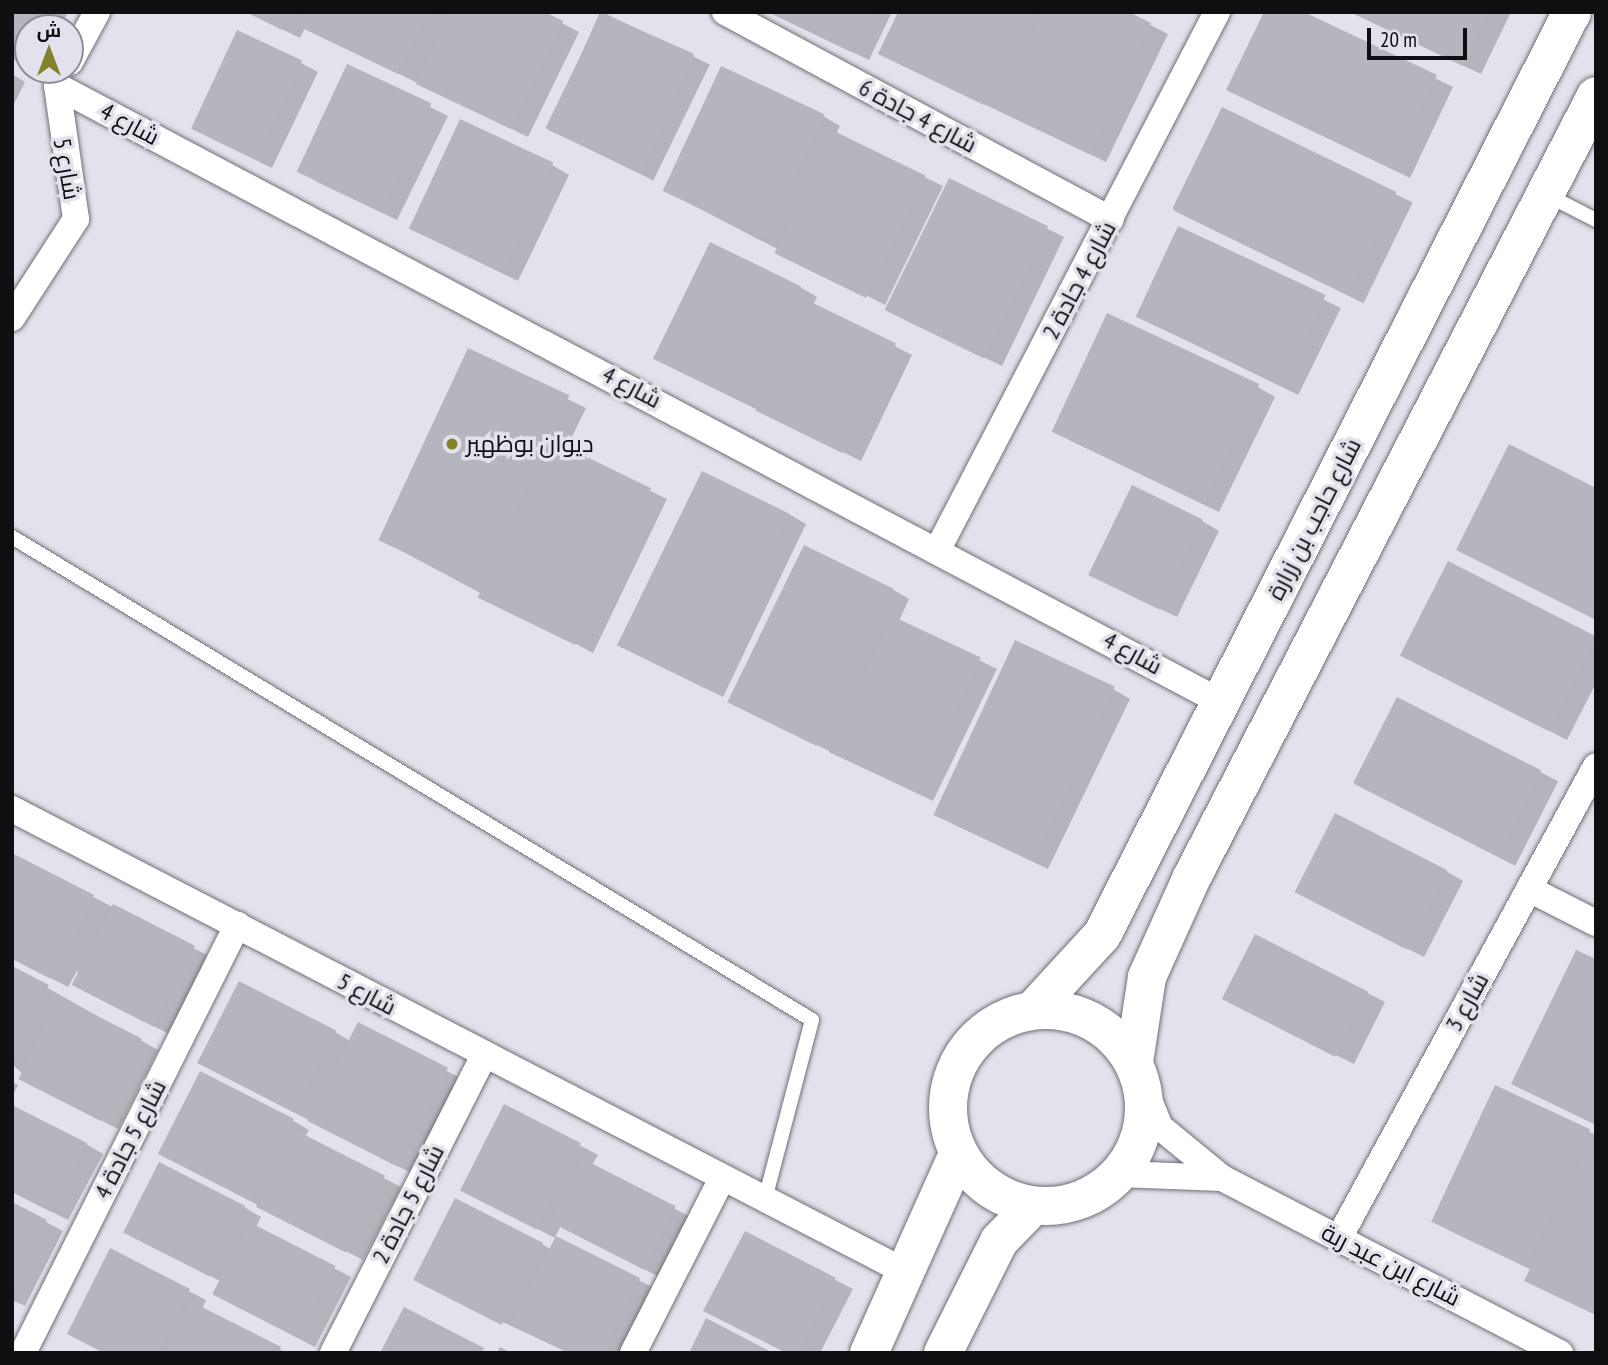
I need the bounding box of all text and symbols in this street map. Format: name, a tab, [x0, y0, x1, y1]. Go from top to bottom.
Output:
north arrow	[14, 14, 84, 84]
scale bar	[1370, 14, 1470, 58]
text: ش	[37, 18, 61, 42]
text: 20 m	[1380, 26, 1417, 53]
street label: شارع 4 جادة 6	[854, 73, 982, 159]
street label: شارع 4	[96, 97, 164, 151]
street label: شارع 5	[47, 136, 87, 202]
street label: شارع 4 جادة 2	[1036, 216, 1122, 344]
street label: شارع 4	[598, 360, 666, 414]
place label: ديوان بوظهير	[466, 430, 594, 458]
street label: شارع حاجب بن زرارة	[1261, 433, 1367, 605]
marker: ديوان بوظهير	[444, 436, 460, 452]
street label: شارع 4	[1099, 625, 1167, 681]
street label: شارع 5	[333, 967, 401, 1021]
street label: شارع 3	[1439, 968, 1495, 1036]
street label: شارع 5 جادة 4	[88, 1075, 172, 1203]
street label: شارع 5 جادة 2	[366, 1140, 450, 1268]
street label: شارع ابن عبد ربة	[1317, 1218, 1465, 1312]

